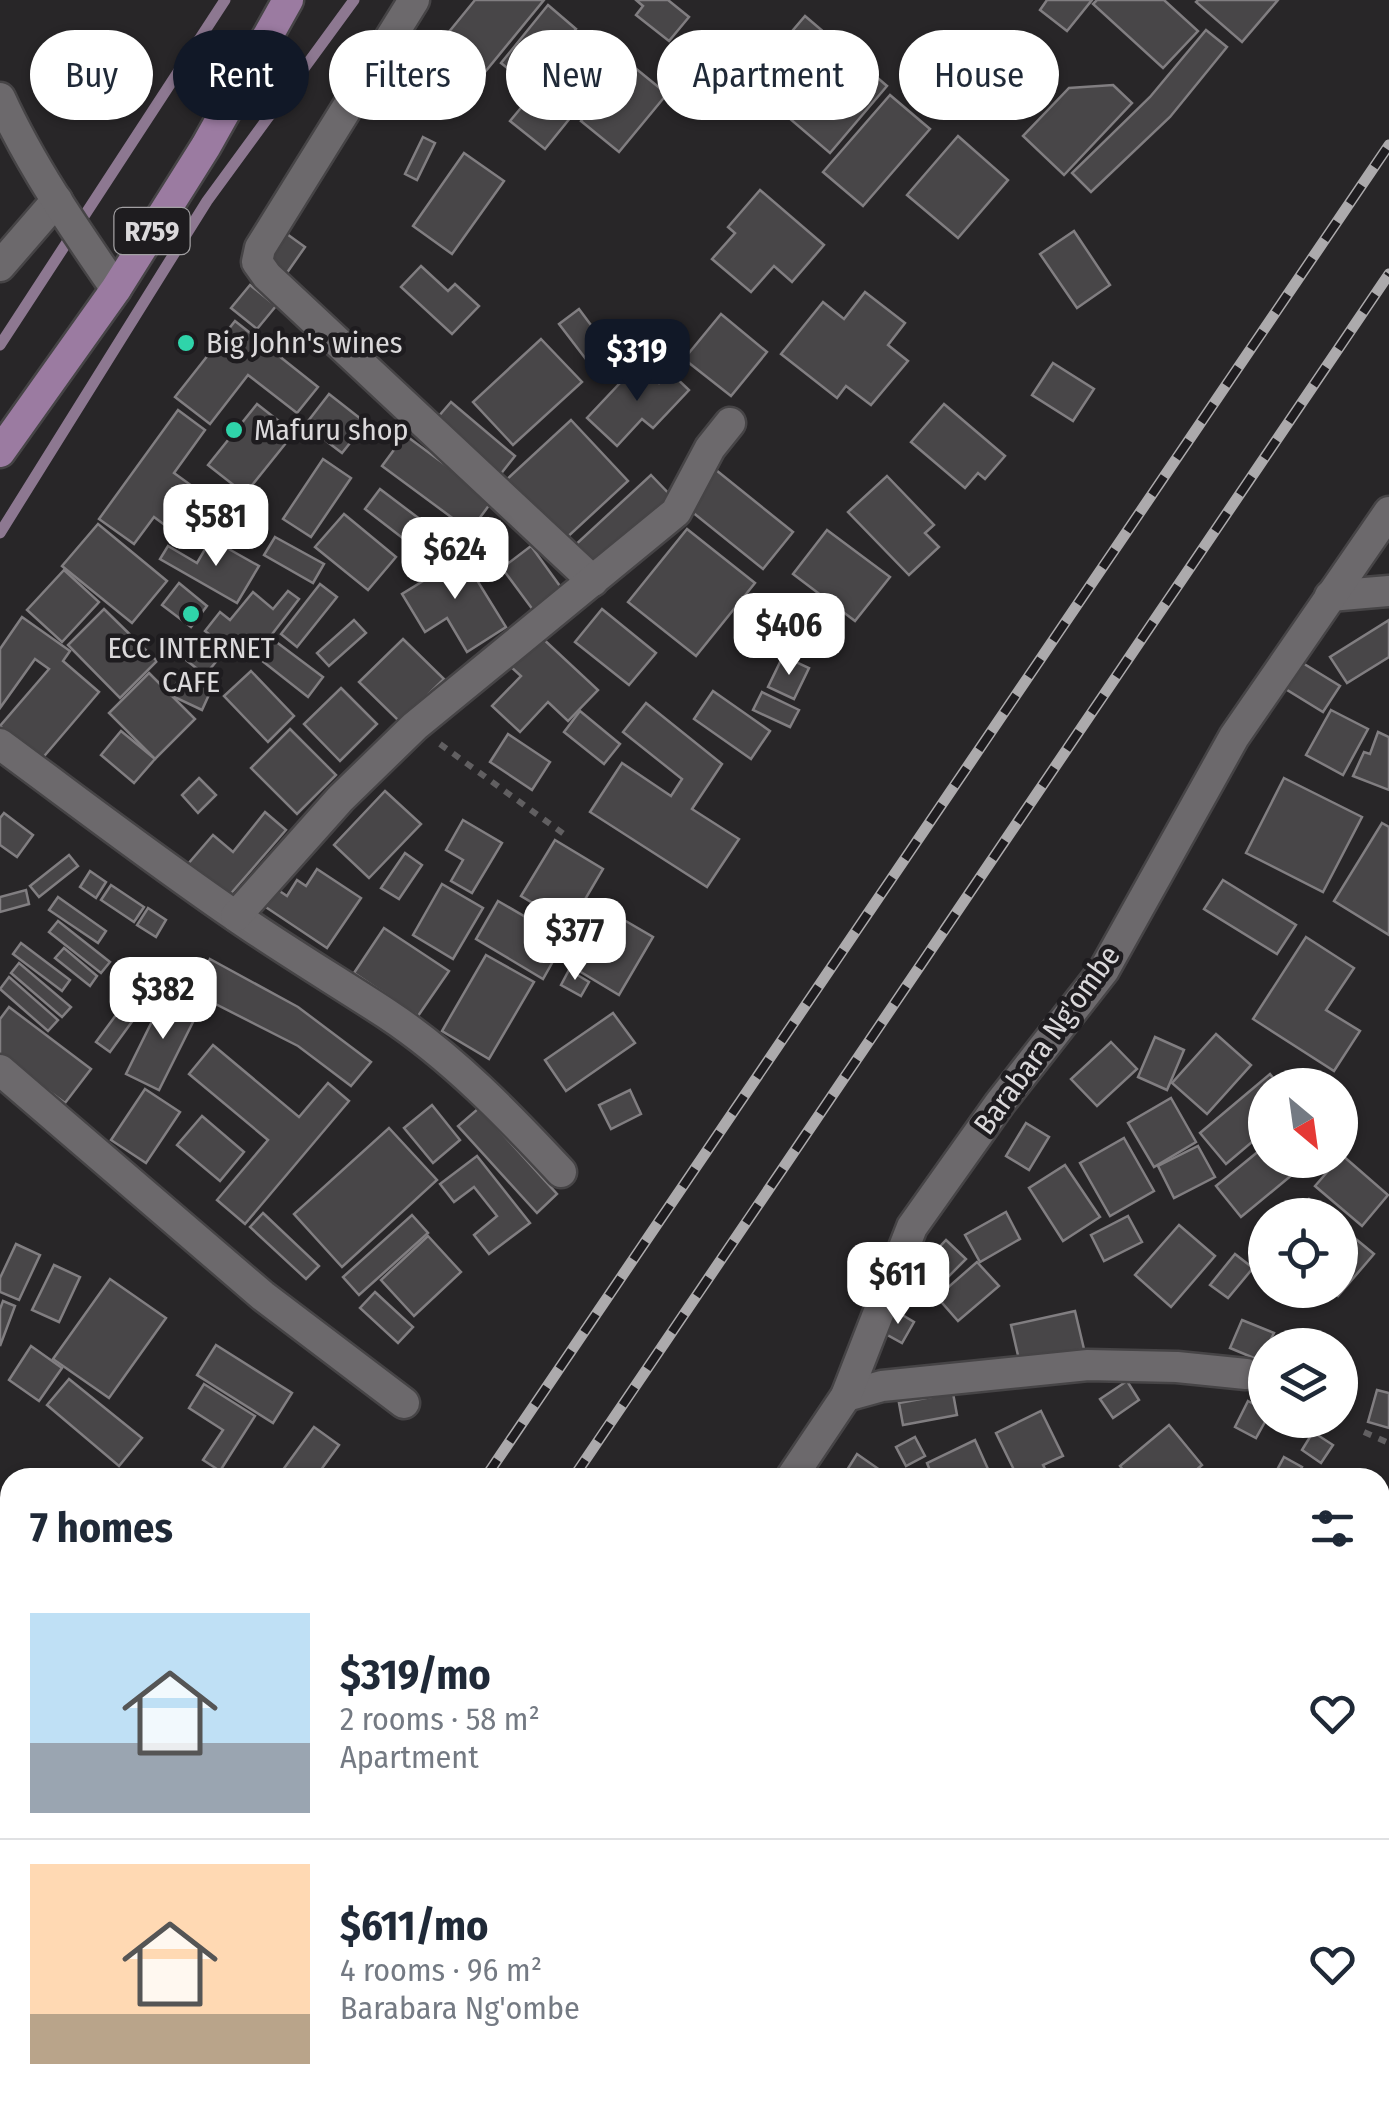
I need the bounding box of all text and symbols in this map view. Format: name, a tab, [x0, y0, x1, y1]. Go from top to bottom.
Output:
chip: Buy	[30, 30, 153, 120]
chip: Rent	[173, 30, 309, 120]
chip: Filters	[329, 30, 486, 120]
chip: New	[506, 30, 637, 120]
chip: Apartment	[657, 30, 879, 120]
chip: House	[899, 30, 1059, 120]
road number: R759	[114, 208, 190, 254]
pin: $319	[578, 319, 696, 404]
place label: Big John's wines	[206, 325, 403, 361]
marker: Big John's wines	[175, 332, 197, 354]
text: $319	[607, 332, 667, 370]
place label: Mafuru shop	[254, 412, 408, 448]
marker: Mafuru shop	[223, 419, 245, 441]
pin: $581	[157, 484, 275, 569]
text: $581	[185, 497, 247, 535]
pin: $624	[396, 517, 514, 602]
text: $624	[423, 530, 487, 568]
pin: $406	[730, 593, 848, 678]
marker: ECC INTERNET CAFE	[180, 603, 202, 625]
text: $406	[756, 606, 822, 644]
place label: ECC INTERNET CAFE	[107, 630, 275, 700]
pin: $377	[516, 898, 634, 983]
text: $377	[546, 911, 604, 949]
street label: Barabara Ng'ombe	[966, 939, 1128, 1141]
pin: $382	[104, 957, 222, 1042]
text: $382	[132, 970, 194, 1008]
north arrow	[1248, 1068, 1358, 1178]
map controls	[1248, 1068, 1358, 1438]
button: locate	[1248, 1198, 1358, 1308]
pin: $611	[839, 1242, 957, 1327]
text: $611	[869, 1255, 927, 1293]
button: layers	[1248, 1328, 1358, 1438]
icon: filters	[1305, 1501, 1360, 1556]
text: 7 homes	[30, 1503, 173, 1553]
text: $319/mo	[340, 1650, 491, 1700]
icon: home	[110, 1653, 230, 1773]
icon: heart	[1305, 1686, 1360, 1741]
text: 2 rooms · 58 m²	[340, 1700, 540, 1738]
text: Apartment	[340, 1738, 479, 1776]
text: $611/mo	[340, 1901, 488, 1951]
icon: home	[110, 1904, 230, 2024]
icon: heart	[1305, 1937, 1360, 1992]
text: 4 rooms · 96 m²	[340, 1951, 542, 1989]
text: Barabara Ng'ombe	[340, 1989, 580, 2027]

